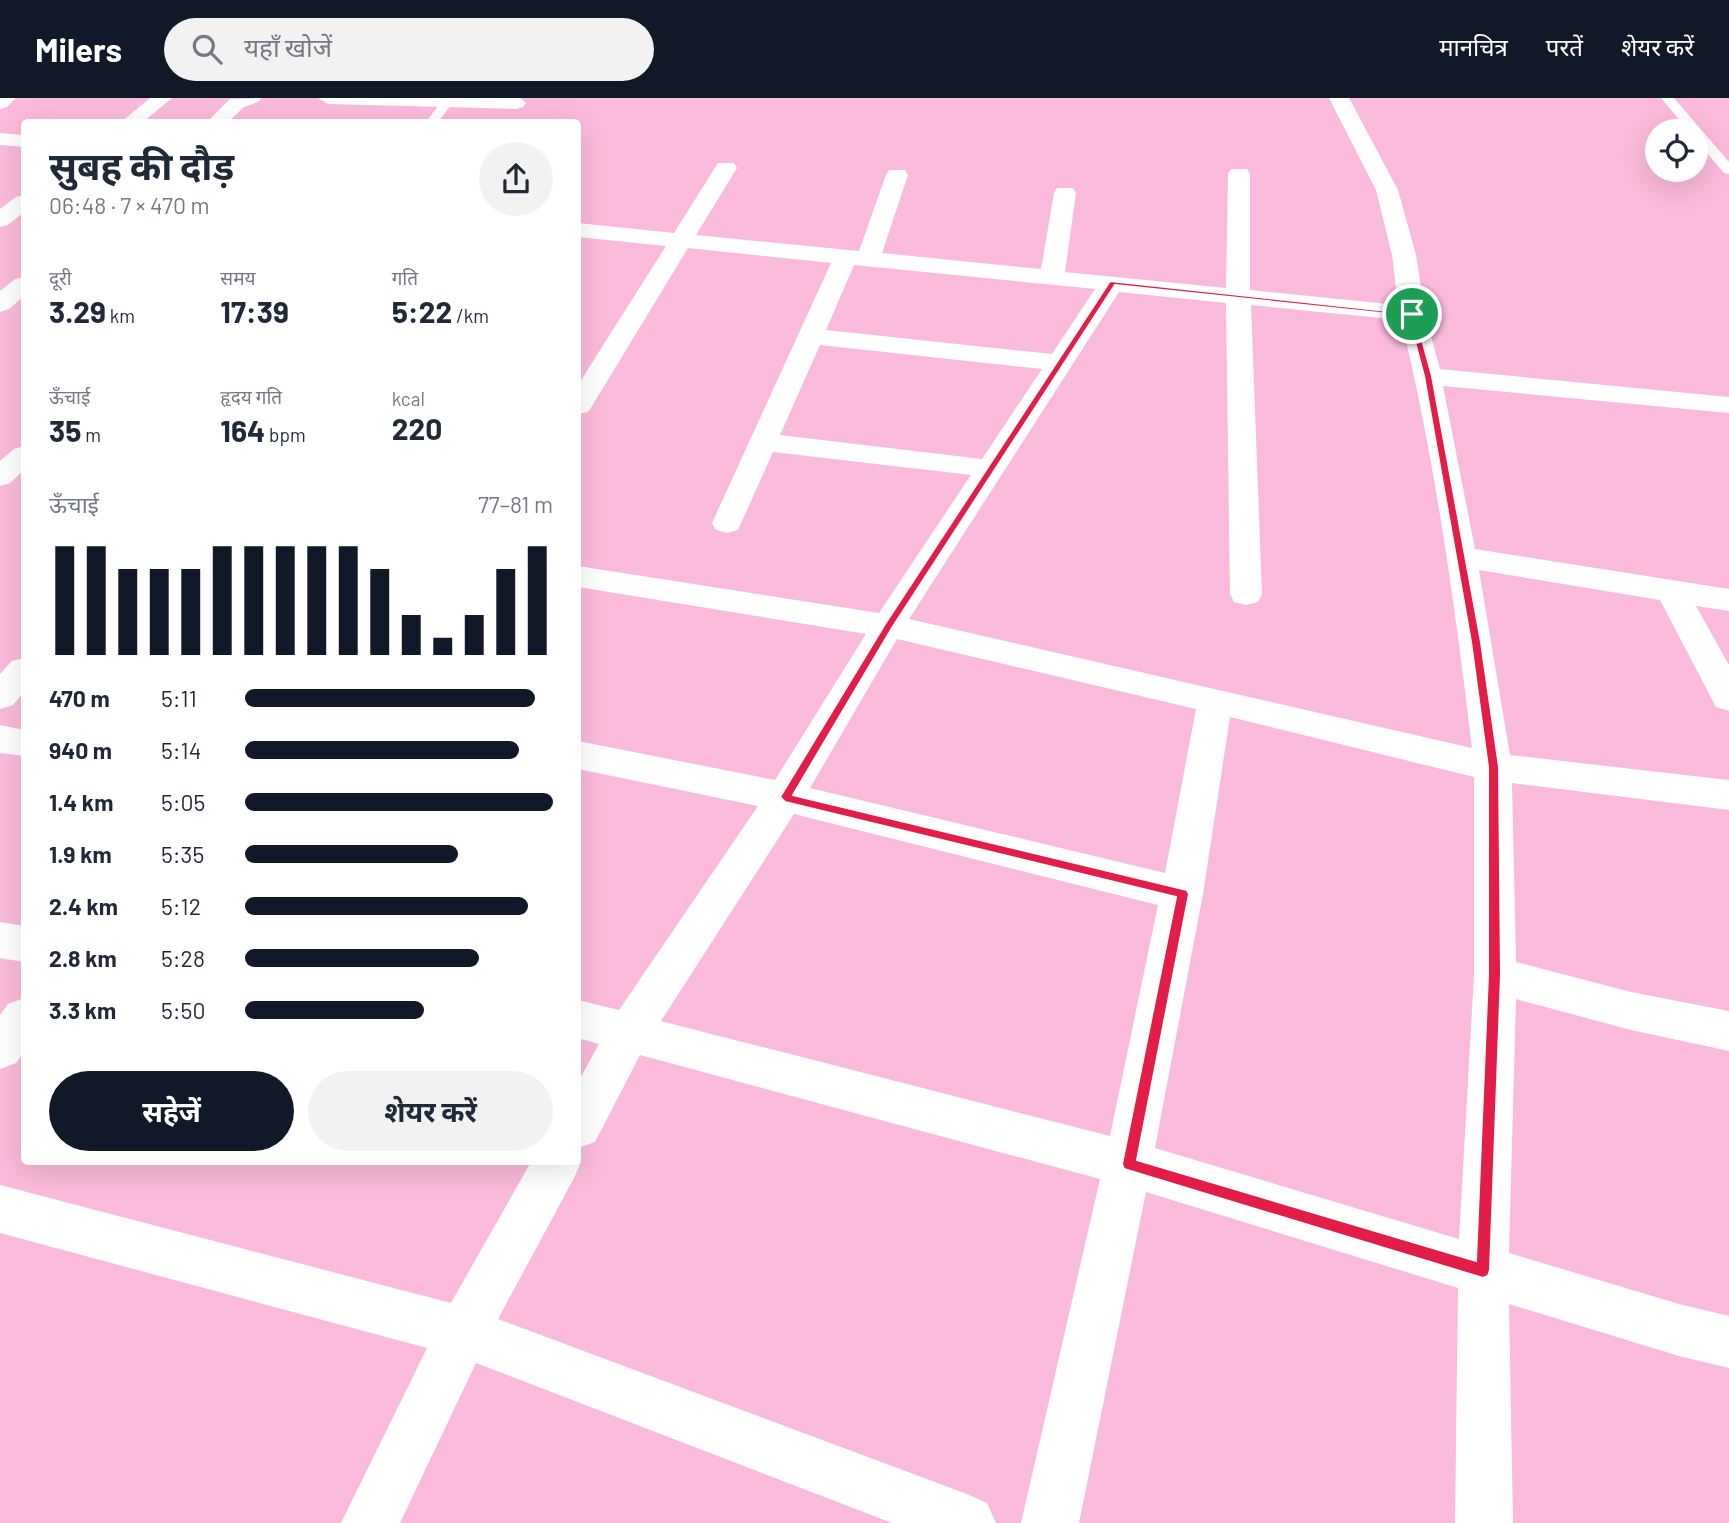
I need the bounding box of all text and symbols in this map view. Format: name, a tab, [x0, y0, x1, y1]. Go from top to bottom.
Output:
search box	[164, 18, 654, 81]
text: Milers	[35, 29, 122, 69]
icon: search	[188, 30, 226, 68]
text: यहाँ खोजें	[244, 31, 332, 62]
text: मानचित्र	[1439, 32, 1508, 61]
text: परतें	[1546, 32, 1583, 61]
text: शेयर करें	[1621, 32, 1694, 61]
map controls	[1645, 119, 1708, 182]
button: locate	[1645, 119, 1708, 182]
text: सुबह की दौड़	[49, 142, 234, 188]
button: share	[479, 142, 553, 216]
text: 06:48 · 7 × 470 m	[49, 191, 210, 219]
text: दूरी	[49, 266, 72, 289]
text: समय	[220, 266, 256, 289]
text: गति	[392, 266, 418, 289]
pin	[1382, 284, 1442, 344]
text: 3.29	[49, 293, 106, 329]
text: 17:39	[220, 293, 289, 329]
text: 5:22	[392, 293, 452, 329]
icon: arrive	[1393, 295, 1431, 333]
text: km	[106, 304, 135, 327]
text: /km	[452, 304, 489, 327]
text: ऊँचाई	[49, 385, 90, 408]
text: हृदय गति	[220, 385, 282, 408]
text: kcal	[392, 387, 425, 410]
text: 220	[392, 410, 442, 446]
text: 35	[49, 412, 81, 448]
text: 164	[220, 412, 265, 448]
text: m	[81, 423, 101, 446]
text: bpm	[265, 423, 306, 446]
text: ऊँचाई	[49, 490, 99, 518]
text: 77–81 m	[478, 490, 553, 518]
text: 470 m	[49, 684, 110, 712]
text: 5:11	[161, 684, 197, 712]
text: 940 m	[49, 736, 112, 764]
text: 5:14	[161, 736, 201, 764]
text: 1.4 km	[49, 788, 113, 816]
text: 5:05	[161, 788, 205, 816]
text: 1.9 km	[49, 840, 112, 868]
text: 5:35	[161, 840, 204, 868]
text: 2.4 km	[49, 892, 118, 920]
text: 5:12	[161, 892, 201, 920]
text: 2.8 km	[49, 944, 117, 972]
text: 5:28	[161, 944, 205, 972]
text: 3.3 km	[49, 996, 116, 1024]
text: 5:50	[161, 996, 205, 1024]
button: सहेजें	[49, 1071, 294, 1151]
button: शेयर करें	[308, 1071, 553, 1151]

